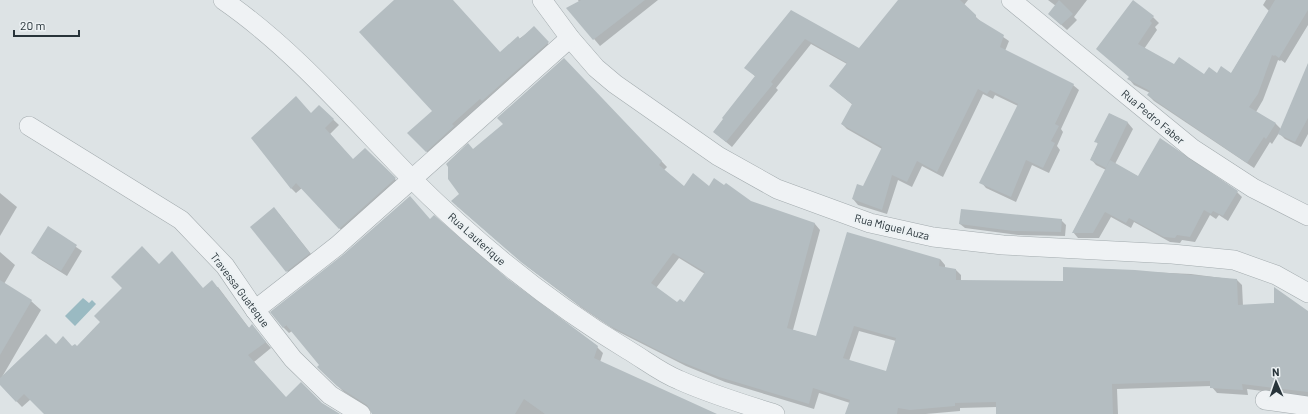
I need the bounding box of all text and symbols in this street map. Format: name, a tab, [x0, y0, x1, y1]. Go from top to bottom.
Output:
scale bar	[14, 12, 79, 38]
text: 20 m	[20, 18, 46, 32]
street label: Rua Pedro Faber	[1119, 87, 1187, 147]
street label: Rua Lauterique	[446, 210, 509, 268]
street label: Rua Miguel Auza	[853, 211, 931, 242]
street label: Travessa Guateque	[208, 250, 273, 330]
north arrow	[1256, 362, 1296, 402]
text: N	[1272, 365, 1280, 378]

